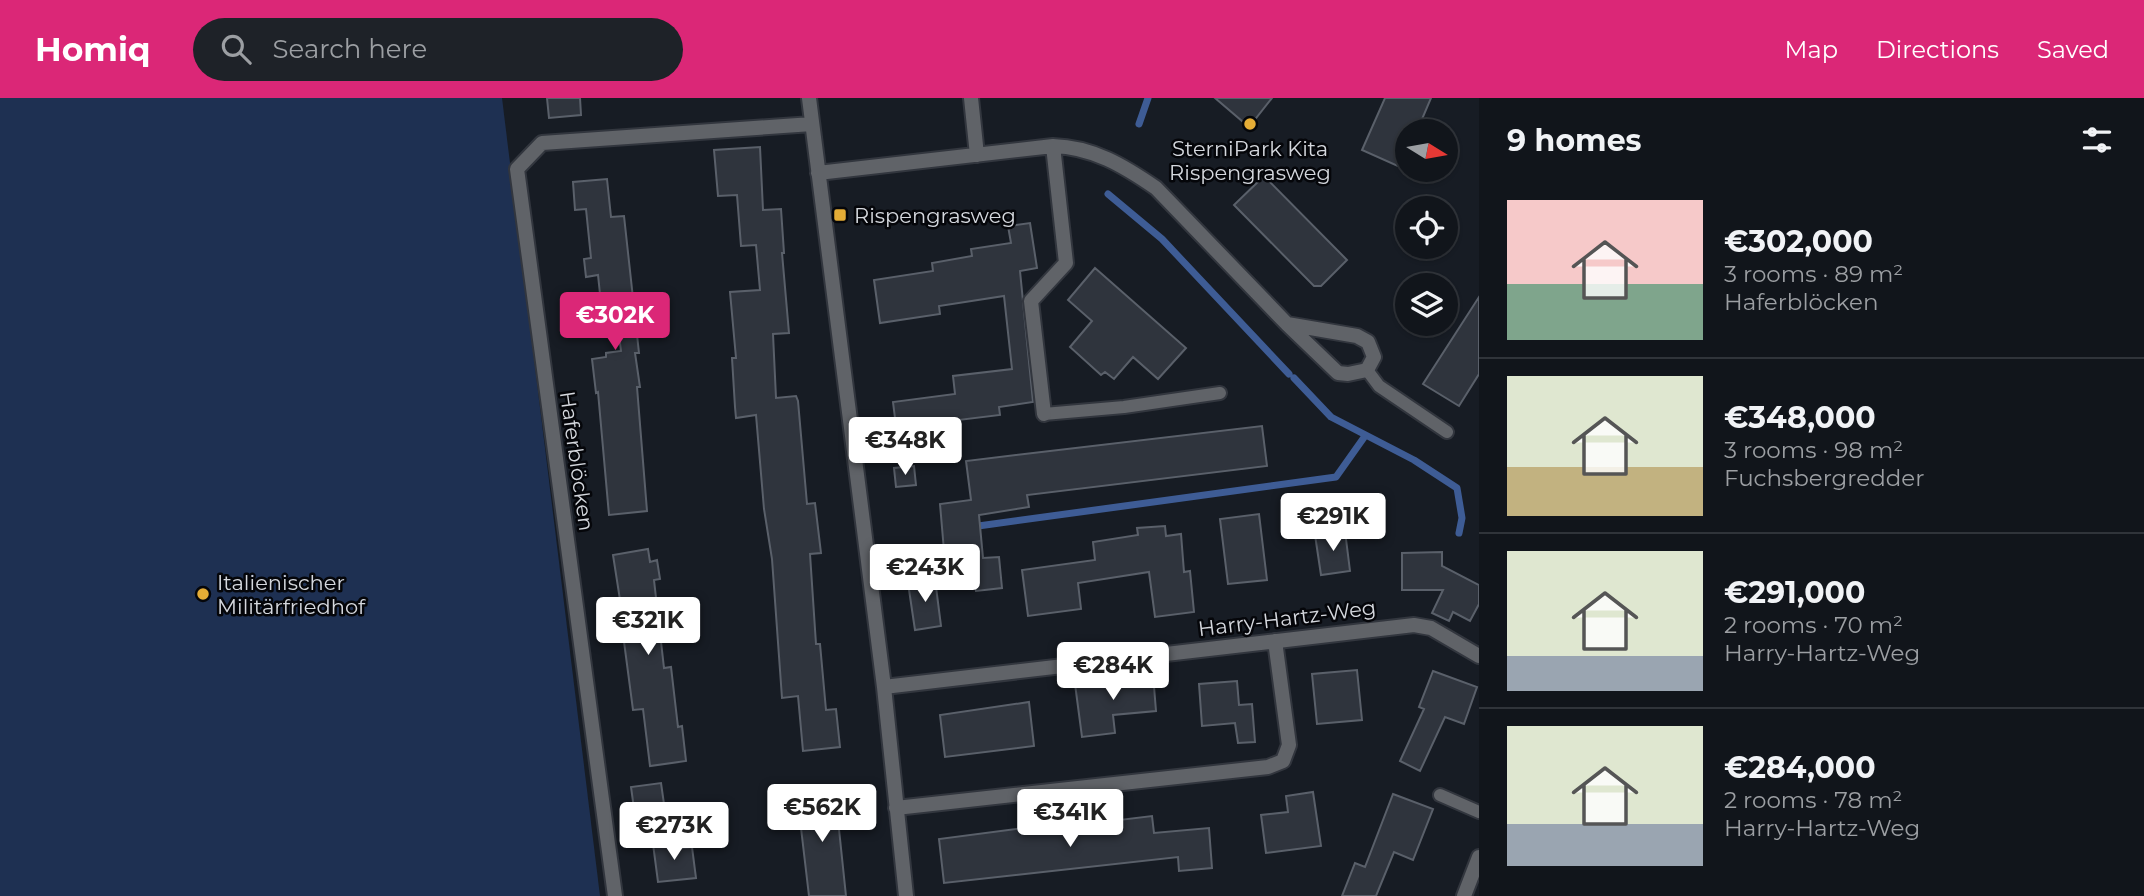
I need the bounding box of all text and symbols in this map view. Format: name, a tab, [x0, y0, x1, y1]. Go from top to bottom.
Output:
search box	[193, 18, 683, 81]
text: Homiq	[35, 29, 151, 69]
icon: search	[217, 30, 255, 68]
text: Search here	[273, 33, 427, 65]
text: Map	[1785, 35, 1838, 64]
text: Directions	[1876, 35, 1999, 64]
text: Saved	[2037, 35, 2109, 64]
marker: SterniPark Kita Rispengrasweg	[1242, 116, 1258, 132]
north arrow	[1395, 119, 1458, 182]
map controls	[1395, 119, 1458, 336]
icon: filters	[2078, 121, 2116, 159]
text: 9 homes	[1507, 122, 1642, 159]
place label: SterniPark Kita Rispengrasweg	[1169, 136, 1331, 185]
button: locate	[1395, 196, 1458, 259]
place label: Rispengrasweg	[854, 203, 1016, 228]
marker: Rispengrasweg	[832, 207, 848, 223]
text: €302,000	[1724, 223, 1873, 260]
icon: home	[1563, 228, 1647, 312]
text: 3 rooms · 89 m²	[1724, 260, 1903, 288]
button: layers	[1395, 273, 1458, 336]
text: Haferblöcken	[1724, 288, 1878, 316]
pin: €302K	[566, 292, 664, 352]
text: €302K	[576, 301, 654, 329]
street label: Haferblöcken	[555, 389, 599, 533]
text: €348,000	[1724, 399, 1876, 436]
icon: home	[1563, 404, 1647, 488]
pin: €348K	[856, 418, 954, 477]
text: €348K	[865, 426, 945, 454]
text: 3 rooms · 98 m²	[1724, 436, 1903, 464]
text: Fuchsbergredder	[1724, 464, 1924, 492]
pin: €291K	[1284, 494, 1382, 553]
text: €291K	[1297, 502, 1369, 530]
pin: €243K	[876, 545, 974, 604]
text: €243K	[886, 553, 964, 581]
place label: Italienischer Militärfriedhof	[217, 570, 366, 619]
text: €291,000	[1724, 574, 1865, 611]
icon: home	[1563, 579, 1647, 663]
marker: Italienischer Militärfriedhof	[195, 586, 211, 602]
street label: Harry-Hartz-Weg	[1197, 595, 1377, 641]
pin: €321K	[599, 598, 697, 657]
text: €321K	[612, 606, 684, 634]
text: 2 rooms · 70 m²	[1724, 611, 1903, 639]
text: Harry-Hartz-Weg	[1724, 639, 1920, 667]
pin: €284K	[1064, 642, 1162, 702]
text: €284K	[1073, 651, 1153, 679]
text: €284,000	[1724, 749, 1876, 786]
icon: home	[1563, 754, 1647, 838]
pin: €562K	[773, 784, 871, 844]
text: 2 rooms · 78 m²	[1724, 786, 1902, 814]
pin: €341K	[1021, 790, 1119, 849]
text: €562K	[783, 793, 861, 821]
text: €341K	[1033, 798, 1107, 826]
pin: €273K	[625, 802, 723, 862]
text: €273K	[636, 811, 712, 839]
text: Harry-Hartz-Weg	[1724, 814, 1920, 842]

